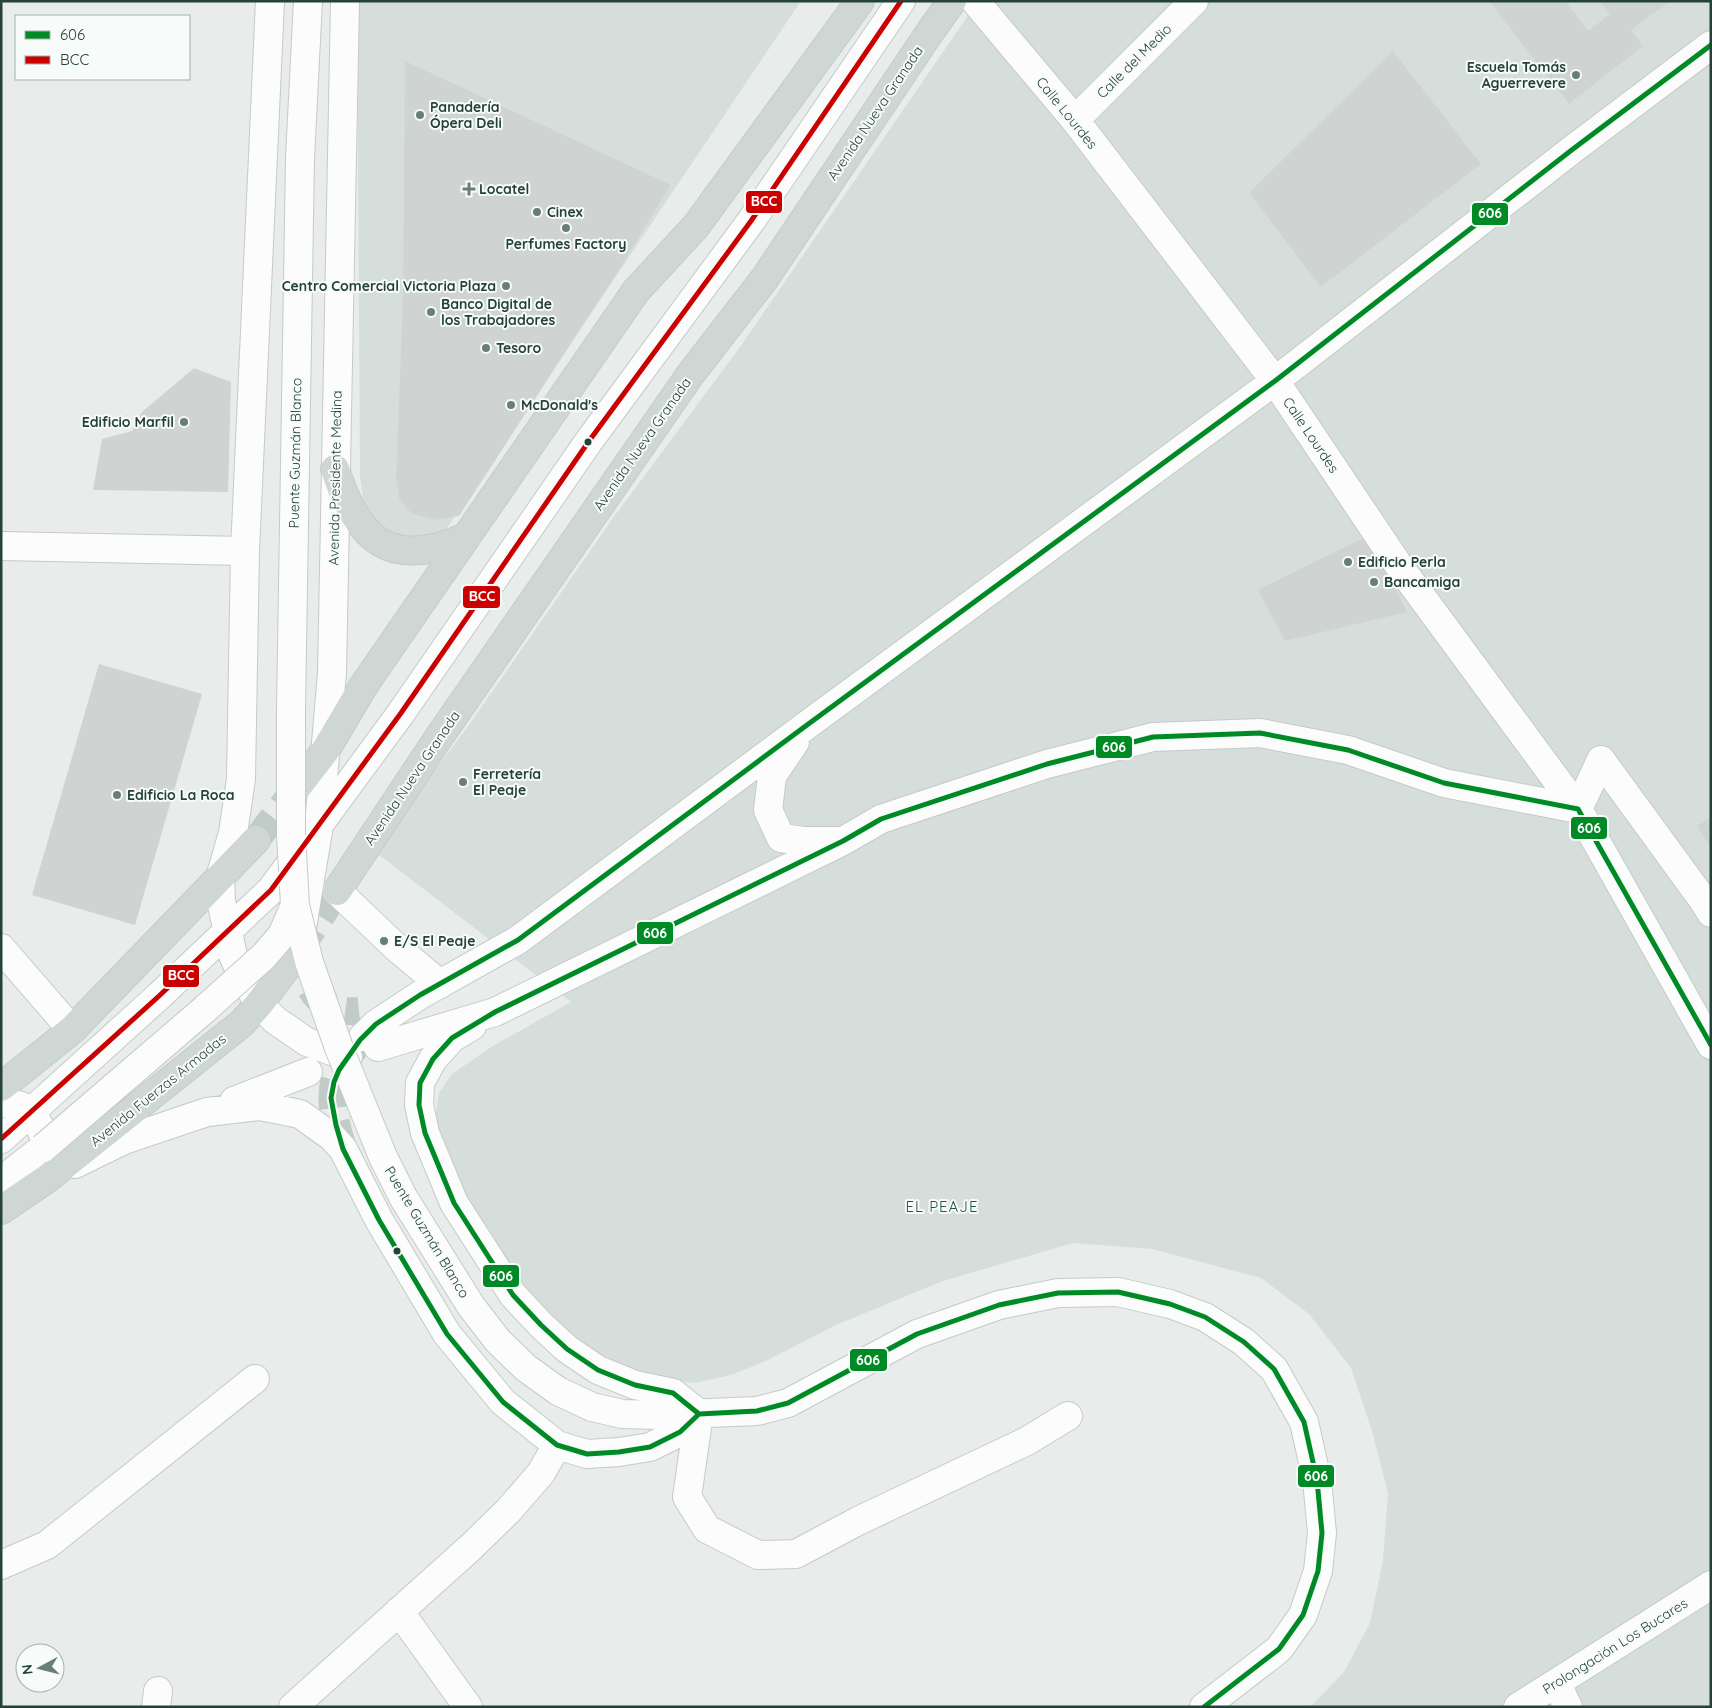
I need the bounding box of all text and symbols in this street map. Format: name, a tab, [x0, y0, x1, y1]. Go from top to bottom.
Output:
legend	[15, 15, 190, 80]
street label: Calle del Medio	[1093, 20, 1175, 102]
text: 606	[60, 25, 85, 44]
street label: Avenida Nueva Granada	[823, 42, 927, 184]
text: BCC	[60, 50, 90, 69]
place label: Escuela Tomás Aguerrevere	[1467, 58, 1566, 92]
marker: Escuela Tomás Aguerrevere	[1570, 69, 1582, 81]
street label: Calle Lourdes	[1032, 73, 1102, 153]
place label: Panadería Ópera Deli	[430, 98, 502, 132]
marker: Panadería Ópera Deli	[414, 109, 426, 121]
place label: Locatel	[479, 180, 529, 198]
marker: Locatel	[463, 183, 475, 195]
line badge: BCC	[745, 190, 783, 214]
text: BCC	[751, 192, 778, 210]
line badge: 606	[1471, 202, 1509, 226]
place label: Cinex	[547, 203, 583, 221]
text: 606	[1478, 204, 1502, 222]
marker: Cinex	[531, 206, 543, 218]
marker: Perfumes Factory	[560, 222, 572, 234]
place label: Perfumes Factory	[505, 235, 627, 253]
place label: Centro Comercial Victoria Plaza	[282, 277, 496, 295]
marker: Centro Comercial Victoria Plaza	[500, 280, 512, 292]
place label: Banco Digital de los Trabajadores	[441, 295, 555, 329]
marker: Banco Digital de los Trabajadores	[425, 306, 437, 318]
place label: Tesoro	[496, 339, 542, 357]
marker: Tesoro	[480, 342, 492, 354]
street label: Avenida Nueva Granada	[589, 374, 695, 514]
street label: Puente Guzmán Blanco	[285, 377, 305, 529]
street label: Avenida Presidente Medina	[324, 390, 346, 566]
street label: Calle Lourdes	[1279, 394, 1343, 476]
place label: McDonald's	[521, 396, 598, 414]
marker: McDonald's	[505, 399, 517, 411]
place label: Edificio Marfil	[82, 413, 174, 431]
marker: Edificio Marfil	[178, 416, 190, 428]
unlabelled marker	[583, 437, 593, 447]
place label: Edificio Perla	[1358, 553, 1446, 571]
marker: Edificio Perla	[1342, 556, 1354, 568]
place label: Bancamiga	[1384, 573, 1460, 591]
marker: Bancamiga	[1368, 576, 1380, 588]
line badge: BCC	[462, 585, 501, 609]
text: BCC	[469, 587, 496, 605]
street label: Avenida Nueva Granada	[360, 707, 464, 849]
line badge: 606	[1095, 735, 1133, 759]
text: 606	[1102, 738, 1126, 756]
place label: Ferretería El Peaje	[473, 765, 541, 799]
marker: Ferretería El Peaje	[457, 776, 469, 788]
place label: Edificio La Roca	[127, 786, 235, 804]
marker: Edificio La Roca	[111, 789, 123, 801]
line badge: 606	[1570, 816, 1608, 840]
text: 606	[1577, 819, 1601, 837]
line badge: 606	[636, 921, 674, 945]
text: 606	[643, 924, 667, 942]
place label: E/S El Peaje	[394, 932, 475, 950]
marker: E/S El Peaje	[378, 935, 390, 947]
line badge: BCC	[162, 964, 200, 988]
text: BCC	[168, 966, 195, 984]
street label: Avenida Fuerzas Armadas	[86, 1030, 230, 1150]
street label: Puente Guzmán Blanco	[380, 1163, 474, 1301]
district label: EL PEAJE	[906, 1197, 978, 1216]
unlabelled marker	[392, 1246, 402, 1256]
line badge: 606	[482, 1264, 520, 1288]
text: 606	[489, 1267, 513, 1285]
line badge: 606	[849, 1348, 888, 1372]
text: 606	[856, 1351, 880, 1369]
line badge: 606	[1297, 1464, 1335, 1488]
text: 606	[1304, 1467, 1328, 1485]
street label: Prolongación Los Bucares	[1539, 1594, 1691, 1698]
north arrow	[15, 1643, 65, 1693]
text: N	[18, 1663, 37, 1676]

